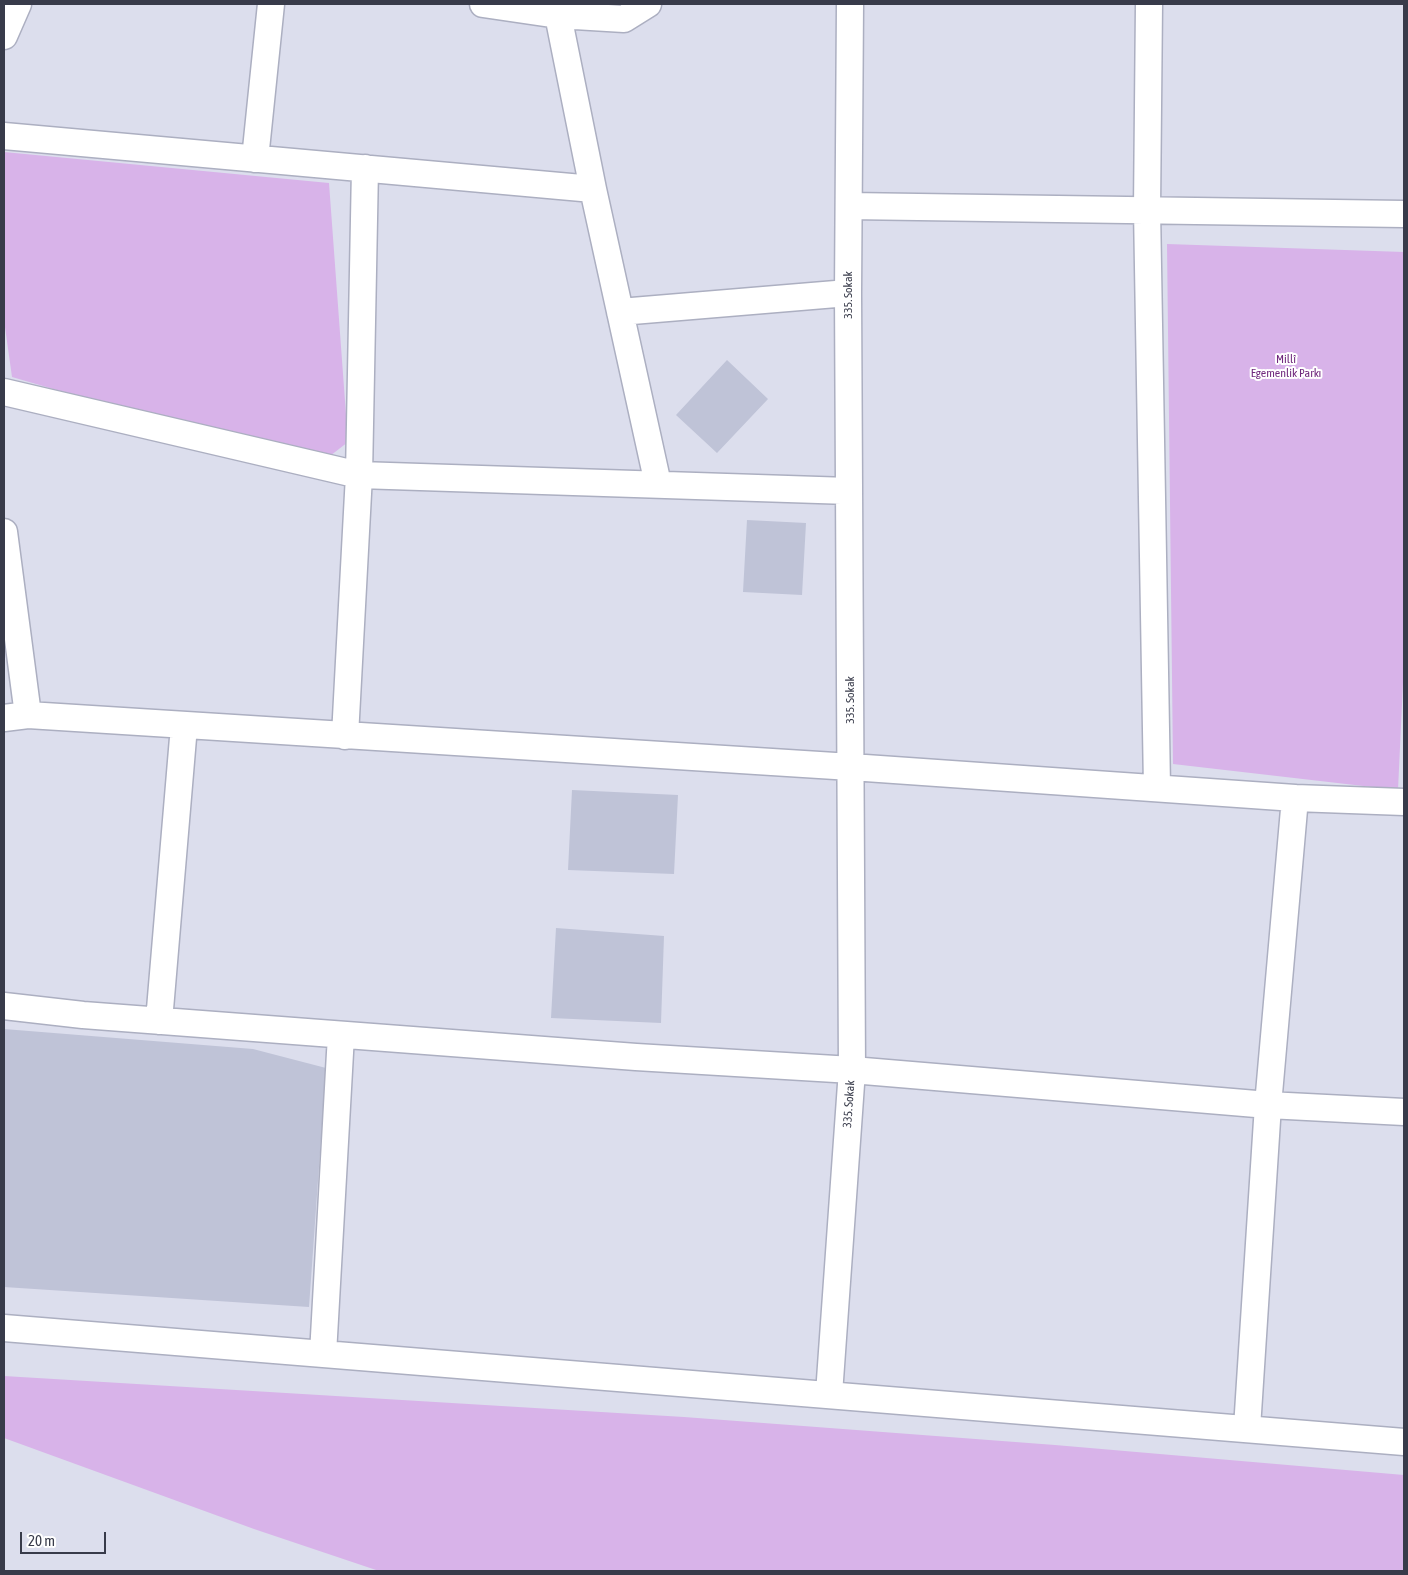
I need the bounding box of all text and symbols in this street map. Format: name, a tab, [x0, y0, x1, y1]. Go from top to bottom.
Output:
street label: 335. Sokak	[841, 271, 855, 319]
park label: Millî Egemenlik Parkı	[1251, 352, 1321, 380]
street label: 335. Sokak	[843, 676, 857, 724]
street label: 335. Sokak	[840, 1080, 858, 1128]
scale bar	[22, 1522, 109, 1554]
text: 20 m	[28, 1532, 55, 1549]

